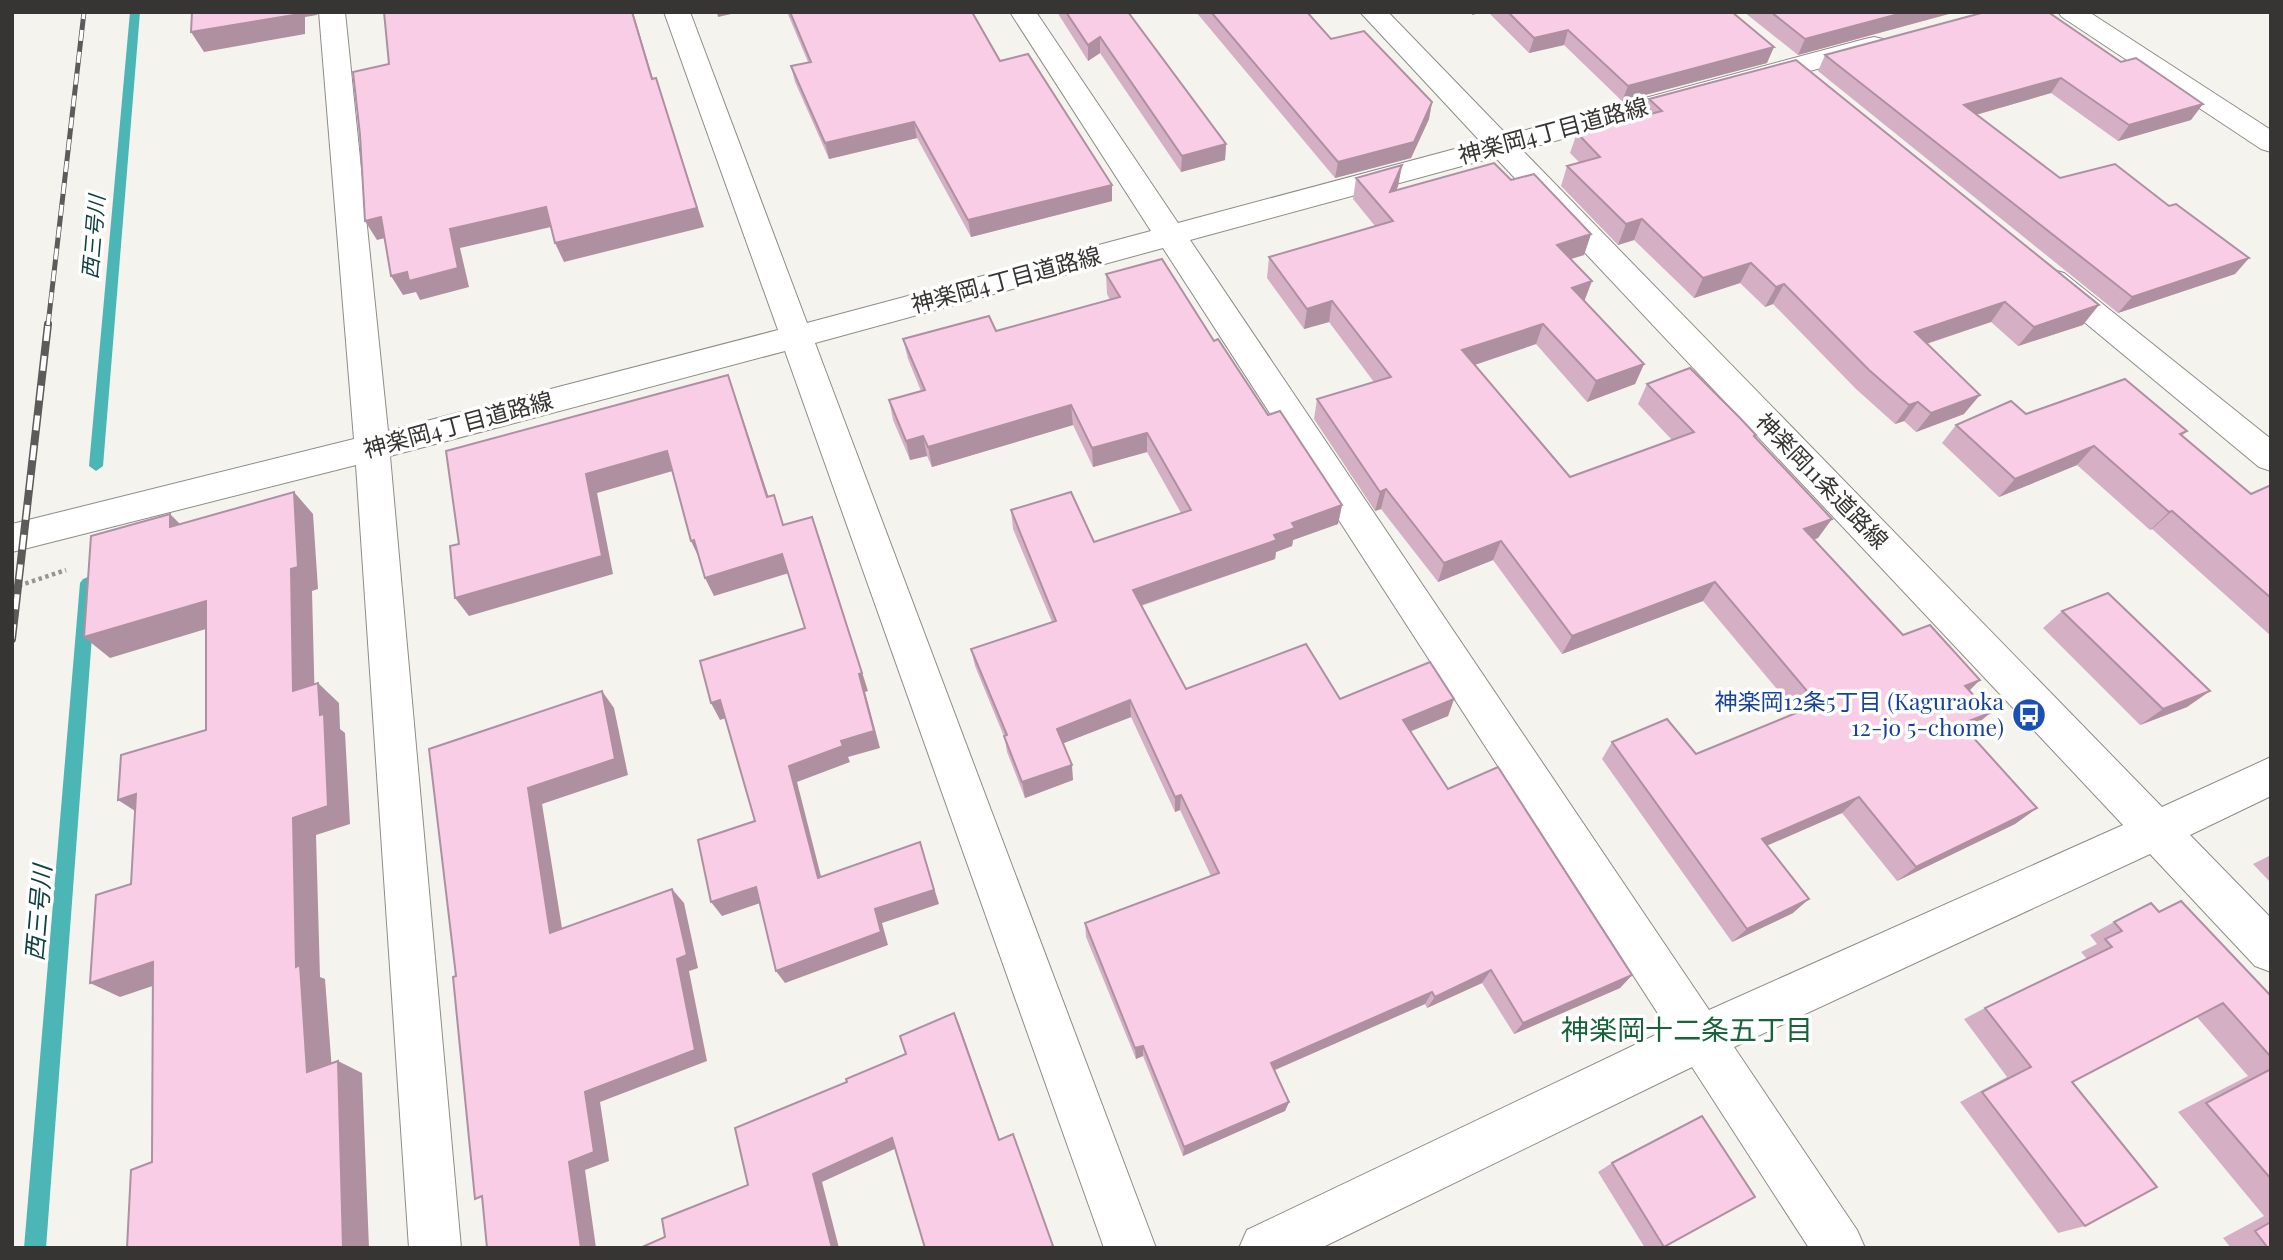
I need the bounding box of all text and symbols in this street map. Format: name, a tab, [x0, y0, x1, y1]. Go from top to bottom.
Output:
street label: 神楽岡4丁目道路線	[1454, 89, 1651, 170]
water label: 西三号川	[74, 192, 110, 280]
street label: 神楽岡4丁目道路線	[907, 238, 1104, 319]
street label: 神楽岡4丁目道路線	[359, 383, 556, 464]
street label: 神楽岡11条道路線	[1750, 405, 1896, 555]
place label: 神楽岡12条5丁目 (Kaguraoka 12-jo 5-chome)	[1714, 685, 2005, 742]
bus stop icon: 神楽岡12条5丁目 (Kaguraoka 12-jo 5-chome)	[2010, 696, 2048, 734]
water label: 西三号川	[17, 861, 57, 962]
district label: 神楽岡十二条五丁目	[1561, 1010, 1813, 1047]

